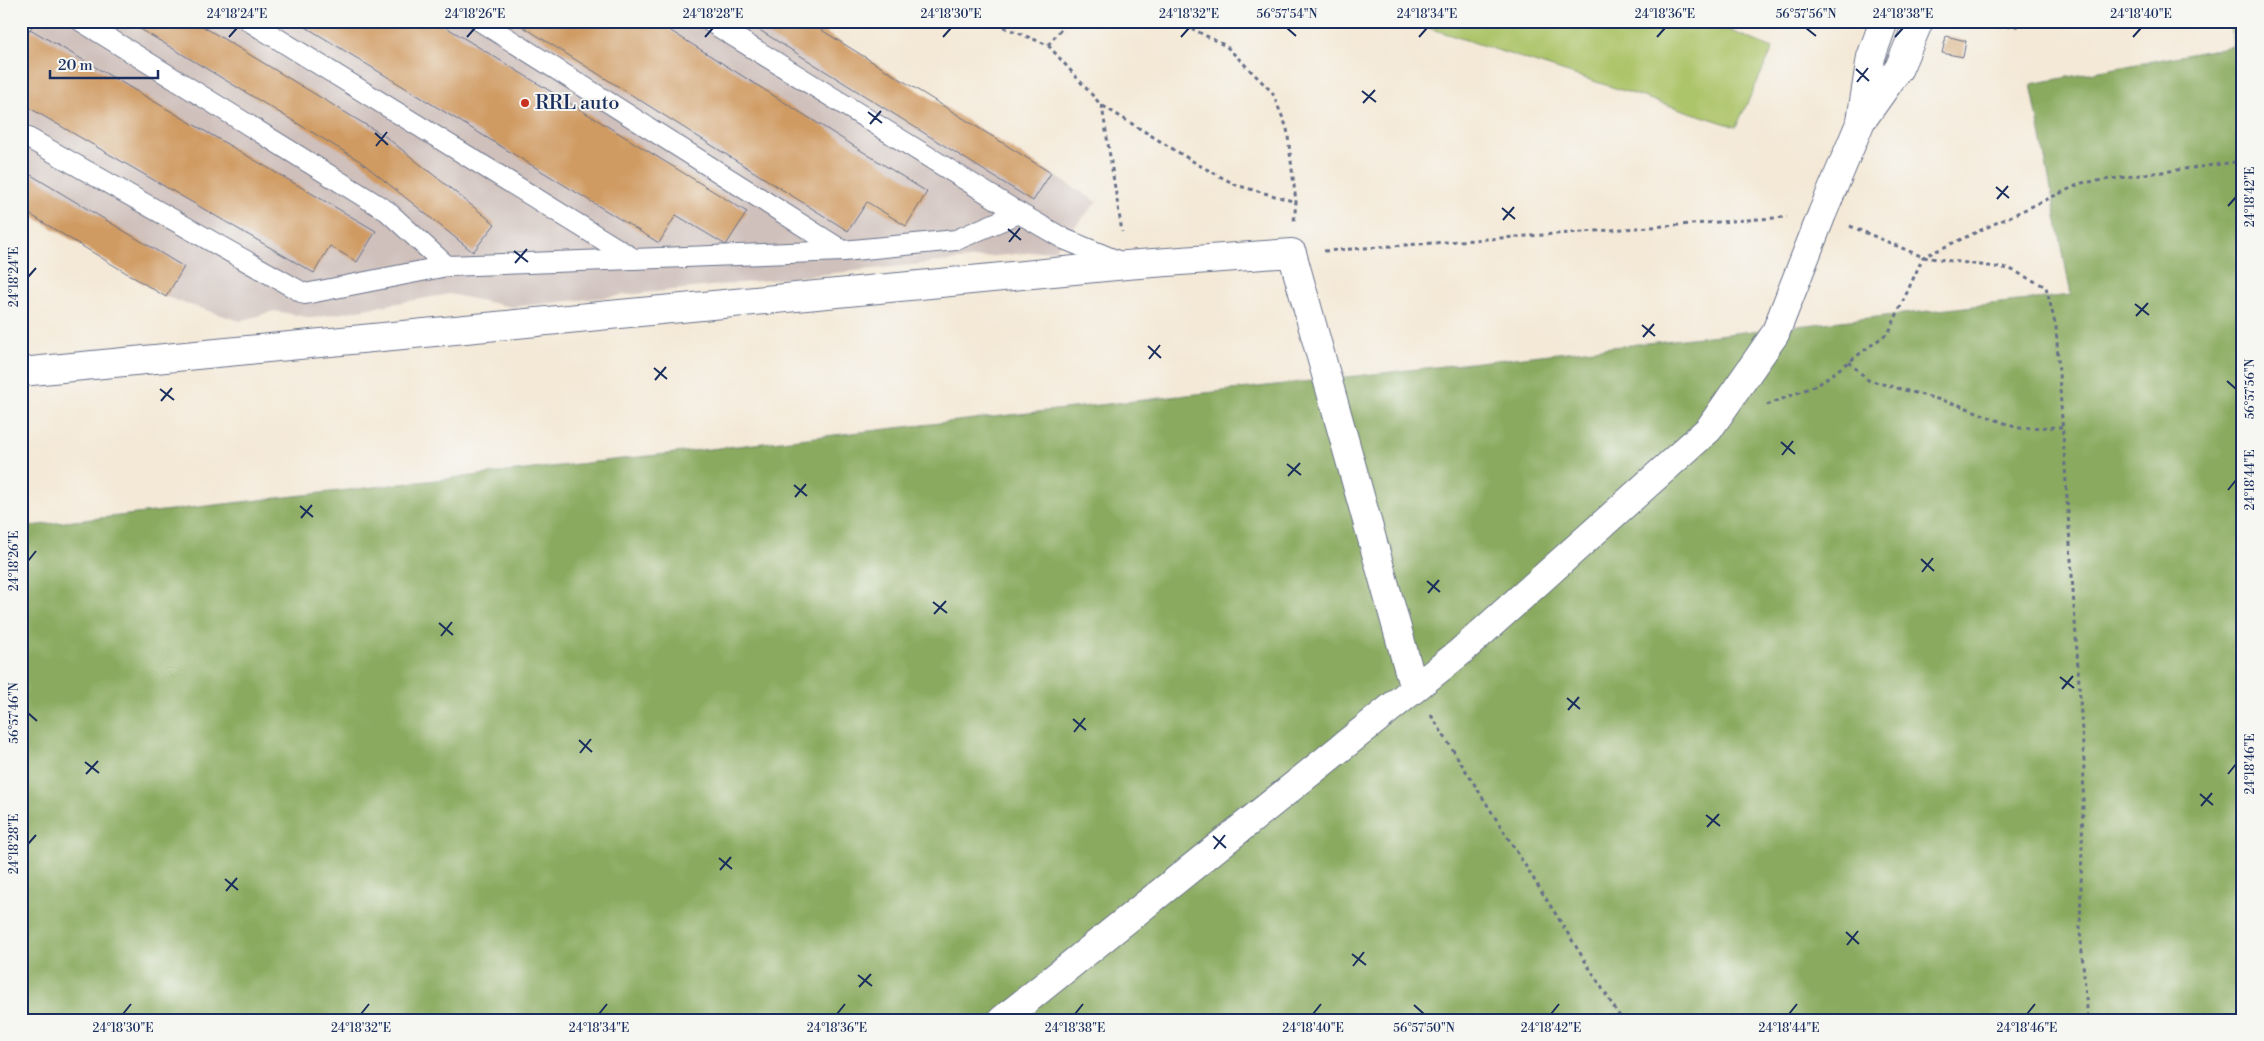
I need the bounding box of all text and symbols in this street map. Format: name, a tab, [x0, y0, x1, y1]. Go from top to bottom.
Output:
text: 24°18'24"E	[207, 7, 267, 22]
text: 24°18'26"E	[445, 7, 505, 22]
text: 24°18'28"E	[683, 7, 743, 22]
text: 24°18'30"E	[920, 7, 982, 22]
text: 24°18'32"E	[1159, 7, 1219, 22]
text: 56°57'54"N	[1257, 7, 1317, 22]
text: 24°18'34"E	[1397, 7, 1457, 22]
text: 24°18'36"E	[1635, 7, 1695, 22]
text: 56°57'56"N	[1776, 7, 1836, 22]
text: 24°18'38"E	[1873, 7, 1933, 22]
text: 24°18'40"E	[2110, 7, 2172, 22]
scale bar	[50, 48, 158, 80]
text: 20 m	[58, 56, 93, 75]
place label: RRL auto	[535, 91, 620, 116]
marker: RRL auto	[519, 97, 531, 109]
text: 24°18'42"E	[2243, 167, 2258, 227]
text: 24°18'24"E	[7, 247, 22, 307]
text: 56°57'56"N	[2243, 359, 2258, 419]
text: 24°18'44"E	[2243, 450, 2258, 510]
text: 24°18'26"E	[7, 531, 22, 591]
text: 56°57'46"N	[7, 682, 22, 744]
text: 24°18'46"E	[2243, 734, 2258, 794]
text: 24°18'28"E	[7, 814, 22, 874]
text: 24°18'30"E	[92, 1021, 154, 1036]
text: 24°18'32"E	[331, 1021, 391, 1036]
text: 24°18'34"E	[569, 1021, 629, 1036]
text: 24°18'36"E	[807, 1021, 867, 1036]
text: 24°18'38"E	[1045, 1021, 1105, 1036]
text: 24°18'40"E	[1282, 1021, 1344, 1036]
text: 56°57'50"N	[1393, 1021, 1455, 1036]
text: 24°18'42"E	[1521, 1021, 1581, 1036]
text: 24°18'44"E	[1759, 1021, 1819, 1036]
text: 24°18'46"E	[1997, 1021, 2057, 1036]

